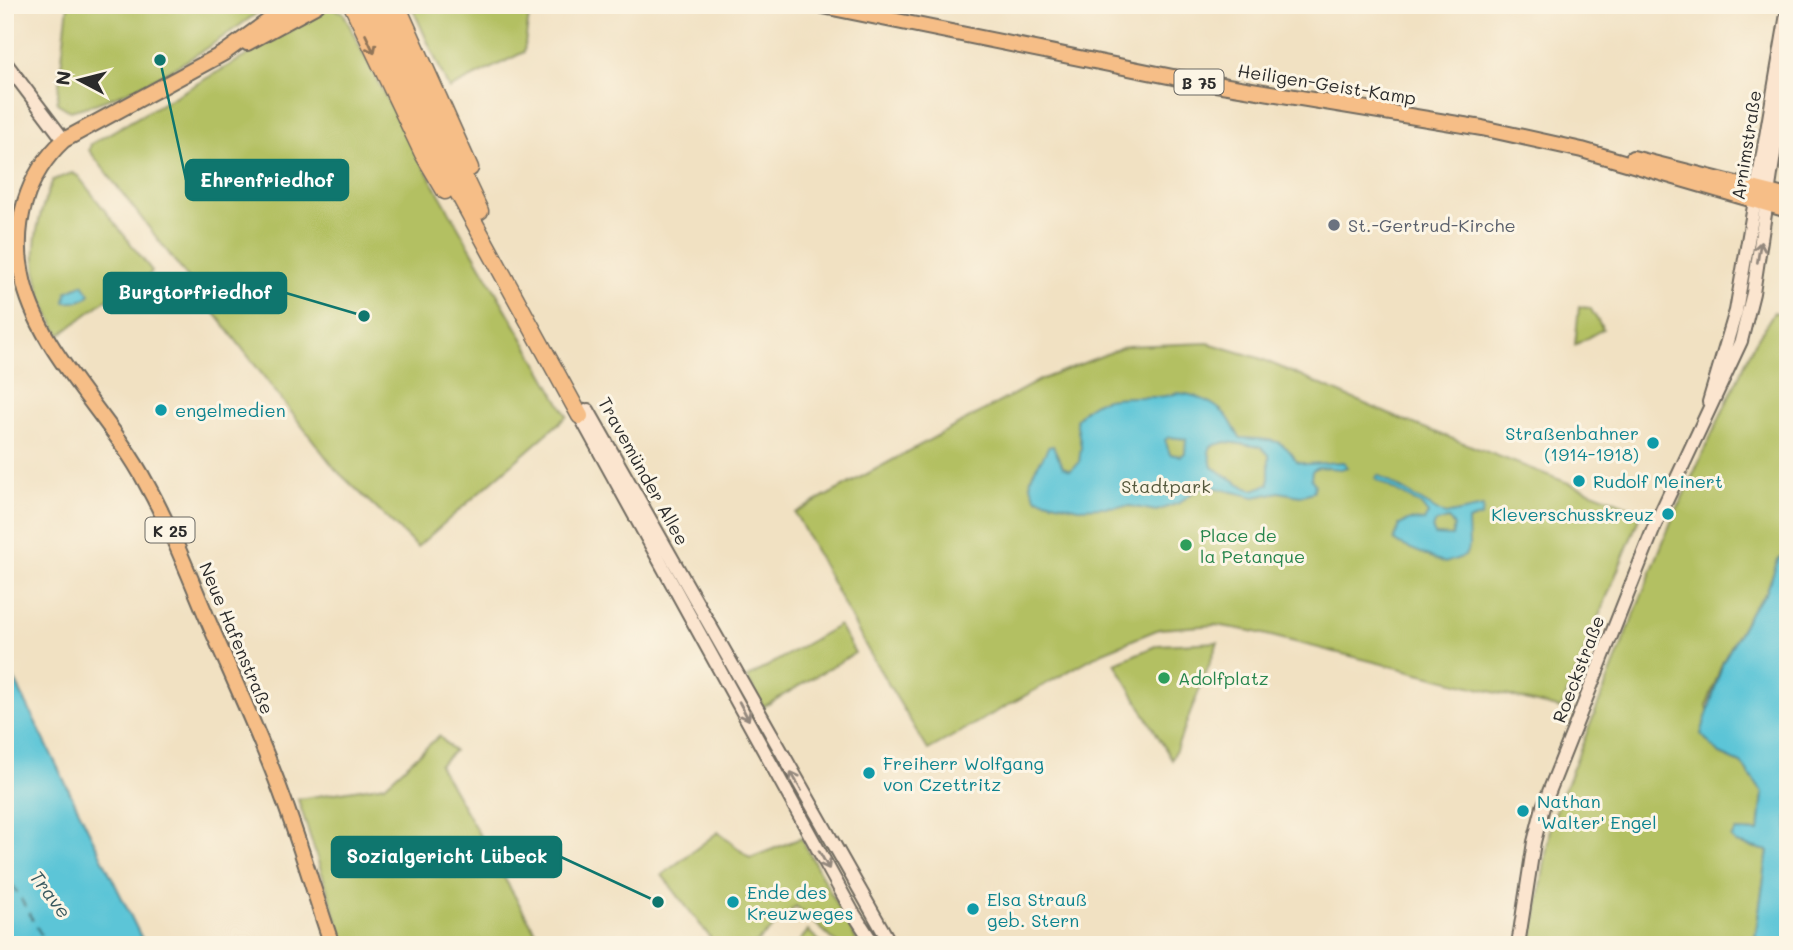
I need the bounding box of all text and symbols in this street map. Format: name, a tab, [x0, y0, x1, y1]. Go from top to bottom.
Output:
one-way arrow	[364, 33, 377, 54]
north arrow	[46, 46, 116, 116]
street label: Heiligen-Geist-Kamp	[1236, 58, 1418, 110]
text: N	[49, 69, 76, 87]
road number: B 75	[1174, 69, 1224, 94]
street label: Arnimstraße	[1725, 88, 1767, 202]
callout: Ehrenfriedhof	[186, 160, 348, 200]
text: Ehrenfriedhof	[200, 167, 335, 192]
place label: St.-Gertrud-Kirche	[1348, 213, 1516, 237]
marker: St.-Gertrud-Kirche	[1326, 217, 1342, 233]
one-way arrow	[1753, 241, 1766, 264]
callout: Burgtorfriedhof	[104, 273, 286, 313]
text: Burgtorfriedhof	[118, 279, 273, 304]
street label: Travemünder Allee	[593, 392, 695, 550]
place label: engelmedien	[175, 398, 286, 422]
marker: engelmedien	[153, 402, 169, 418]
place label: Straßenbahner (1914-1918)	[1505, 421, 1639, 466]
marker: Straßenbahner (1914-1918)	[1645, 435, 1661, 451]
place label: Rudolf Meinert	[1593, 469, 1723, 493]
marker: Rudolf Meinert	[1571, 473, 1587, 489]
park label: Stadtpark	[1121, 474, 1211, 498]
place label: Kleverschusskreuz	[1491, 502, 1654, 526]
marker: Kleverschusskreuz	[1660, 506, 1676, 522]
road number: K 25	[146, 517, 194, 542]
place label: Place de la Petanque	[1200, 523, 1305, 568]
marker: Place de la Petanque	[1178, 537, 1194, 553]
street label: Neue Hafenstraße	[194, 558, 280, 718]
street label: Roeckstraße	[1547, 612, 1609, 726]
place label: Adolfplatz	[1178, 666, 1269, 690]
marker: Adolfplatz	[1156, 670, 1172, 686]
one-way arrow	[737, 700, 751, 721]
place label: Freiherr Wolfgang von Czettritz	[883, 751, 1044, 796]
marker: Freiherr Wolfgang von Czettritz	[861, 765, 877, 781]
one-way arrow	[789, 772, 803, 792]
place label: Nathan 'Walter' Engel	[1537, 789, 1657, 834]
marker: Nathan 'Walter' Engel	[1515, 803, 1531, 819]
callout: Sozialgericht Lübeck	[332, 837, 561, 877]
text: Sozialgericht Lübeck	[347, 843, 547, 868]
one-way arrow	[818, 849, 831, 870]
water label: Trave	[25, 865, 77, 923]
place label: Ende des Kreuzweges	[747, 880, 853, 925]
place label: Elsa Strauß geb. Stern	[987, 887, 1087, 932]
marker: Ende des Kreuzweges	[725, 894, 741, 910]
marker: Elsa Strauß geb. Stern	[965, 901, 981, 917]

